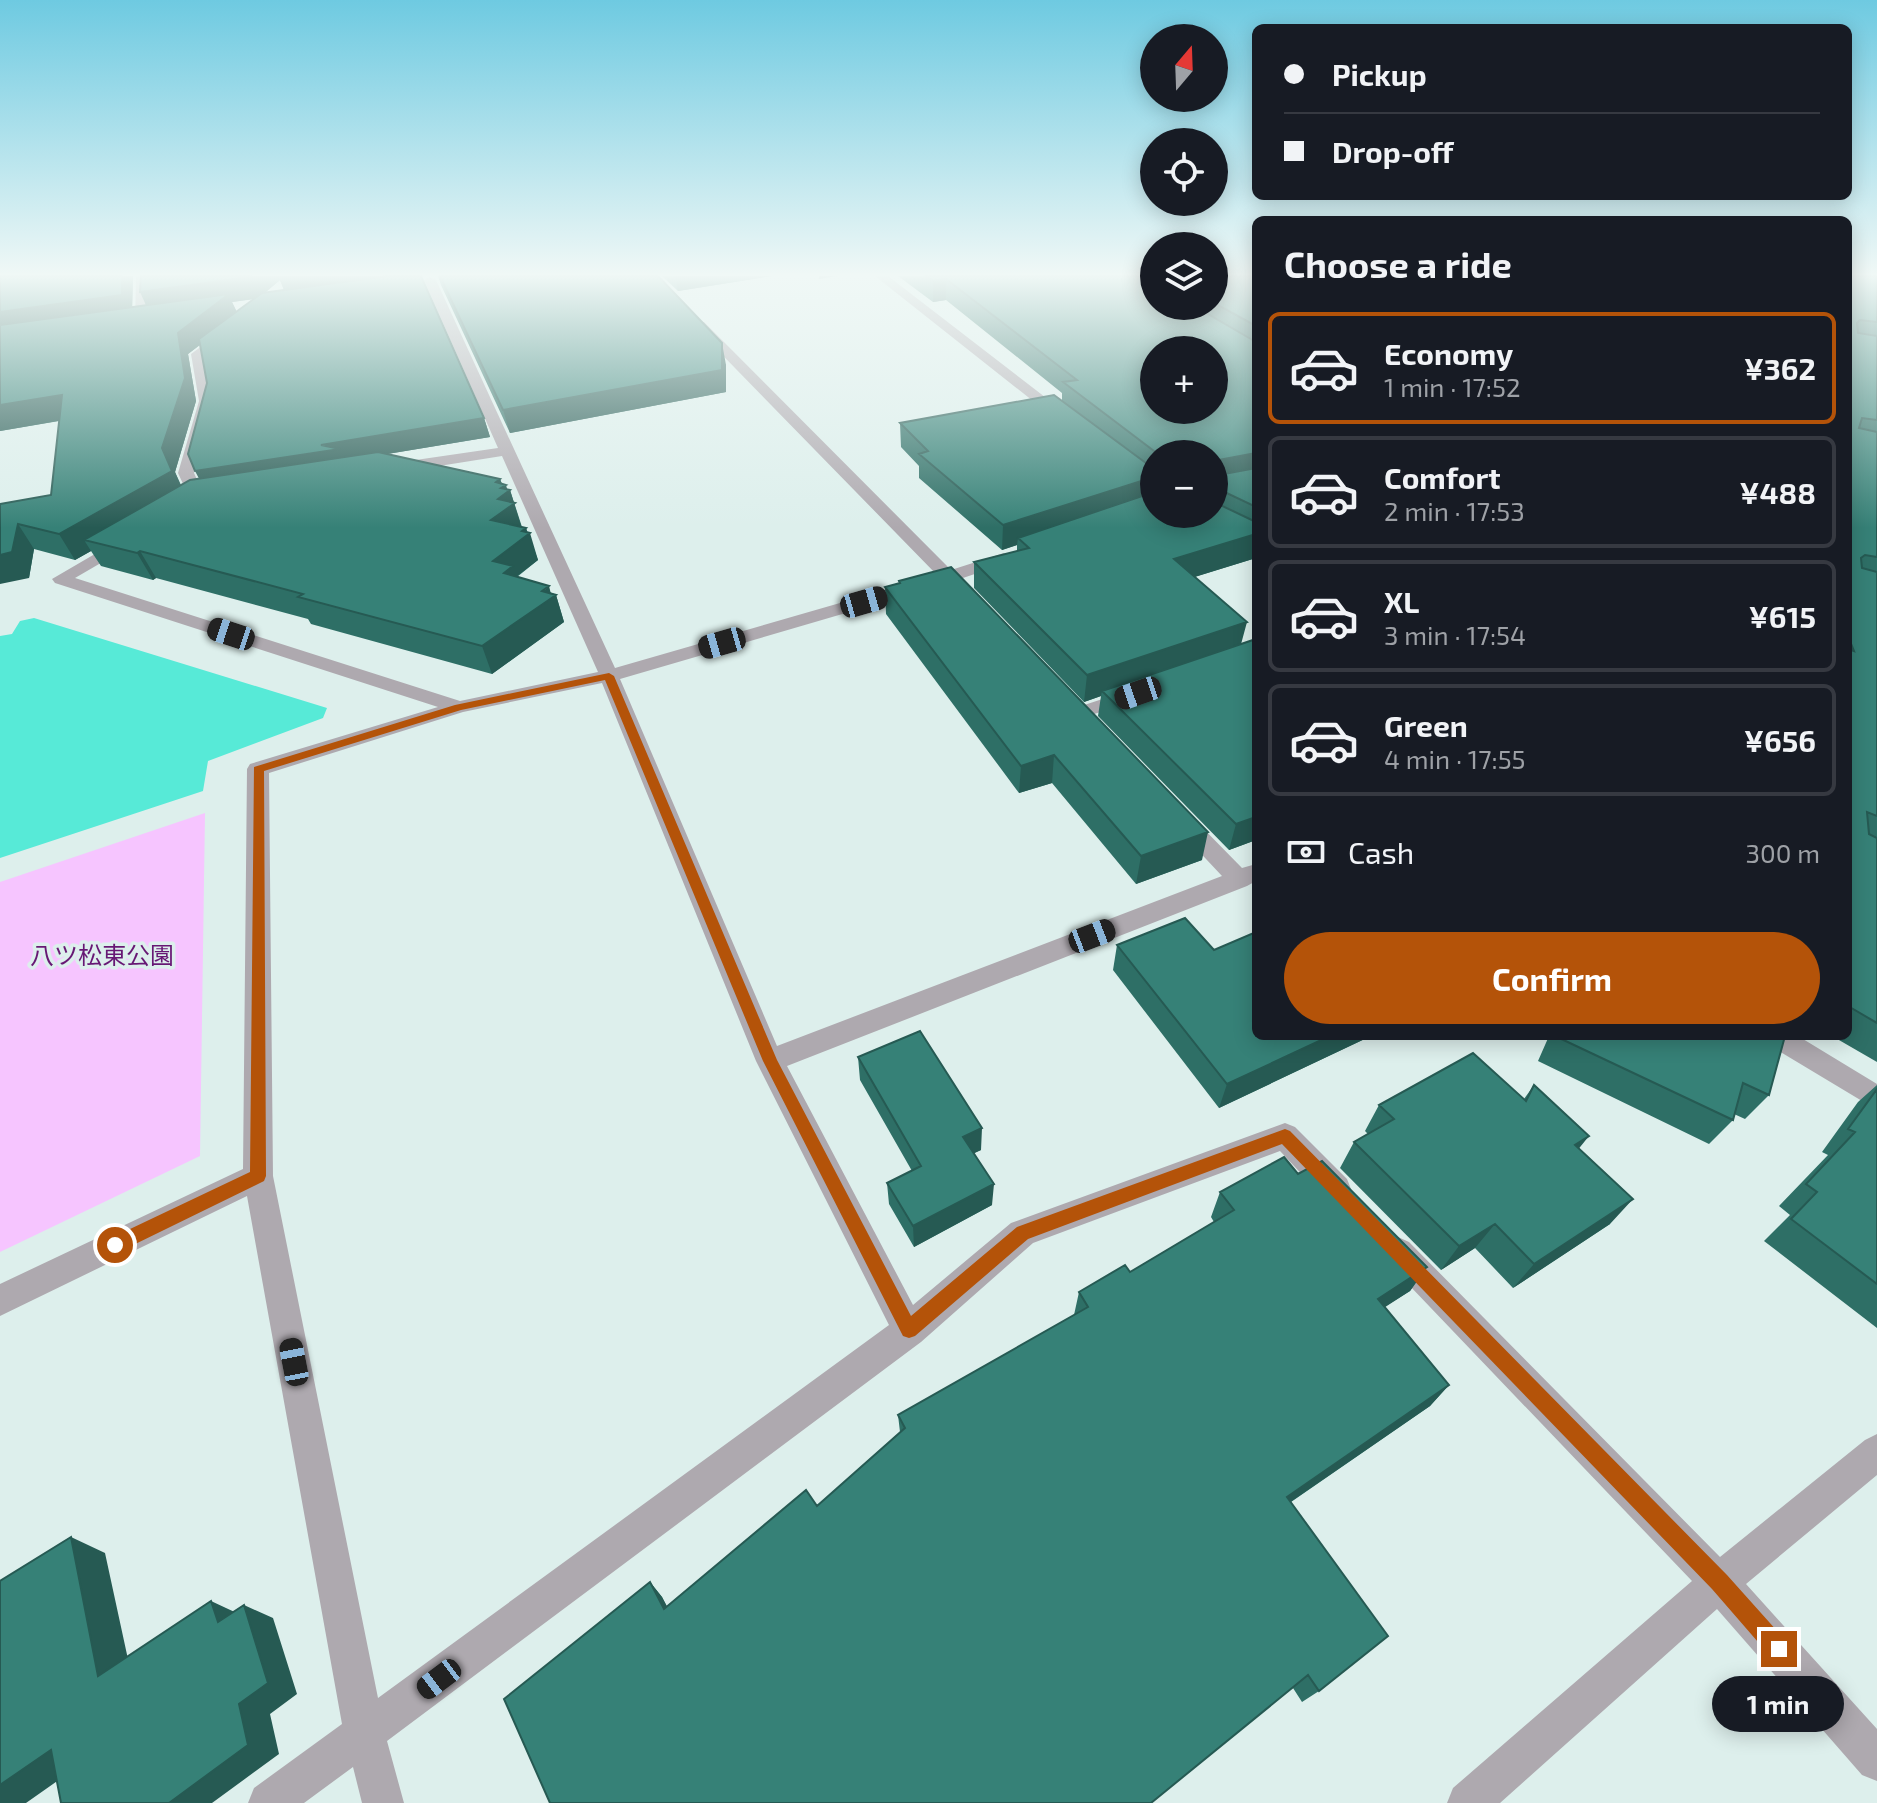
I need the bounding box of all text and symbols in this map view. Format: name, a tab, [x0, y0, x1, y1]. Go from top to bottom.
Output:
north arrow	[1140, 24, 1228, 112]
map controls	[1140, 24, 1228, 528]
text: Pickup	[1332, 56, 1427, 92]
button: locate	[1140, 128, 1228, 216]
text: Drop-off	[1332, 133, 1454, 169]
button: layers	[1140, 232, 1228, 320]
text: Choose a ride	[1284, 242, 1512, 285]
icon: car	[1288, 332, 1360, 404]
text: Economy	[1384, 335, 1513, 371]
button: +	[1140, 336, 1228, 424]
text: ¥362	[1744, 350, 1816, 386]
text: 1 min · 17:52	[1384, 371, 1521, 402]
button: −	[1140, 440, 1228, 528]
icon: car	[1288, 456, 1360, 528]
text: Comfort	[1384, 459, 1501, 495]
text: ¥488	[1740, 474, 1816, 510]
text: 2 min · 17:53	[1384, 495, 1525, 526]
icon: car	[1288, 580, 1360, 652]
text: XL	[1384, 583, 1419, 619]
car	[838, 584, 890, 620]
text: ¥615	[1749, 598, 1816, 634]
car	[204, 615, 258, 653]
text: 3 min · 17:54	[1384, 619, 1526, 650]
car	[696, 625, 748, 661]
car	[1111, 674, 1165, 712]
icon: car	[1288, 704, 1360, 776]
text: Green	[1384, 707, 1468, 743]
text: ¥656	[1744, 722, 1816, 758]
text: 4 min · 17:55	[1384, 743, 1526, 774]
icon: cash	[1284, 830, 1328, 874]
text: Cash	[1348, 834, 1414, 870]
text: 300 m	[1746, 837, 1820, 868]
car	[1065, 916, 1119, 956]
button: Confirm	[1284, 932, 1820, 1024]
park label: 八ツ松東公園	[30, 940, 174, 969]
route start	[97, 1227, 133, 1263]
car	[278, 1336, 310, 1388]
route end	[1761, 1631, 1797, 1667]
car	[413, 1655, 465, 1703]
callout: 1 min	[1713, 1677, 1845, 1733]
text: 1 min	[1747, 1688, 1809, 1719]

